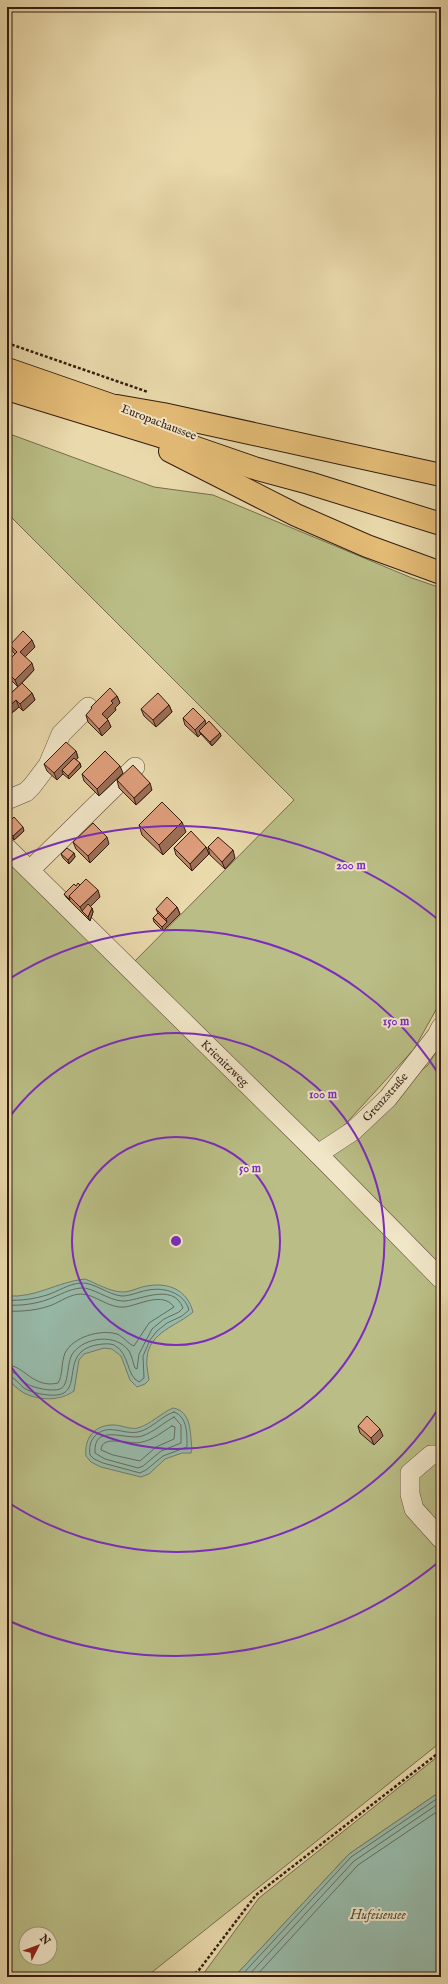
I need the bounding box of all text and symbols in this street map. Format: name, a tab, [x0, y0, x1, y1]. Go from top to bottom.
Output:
street label: Europachaussee	[119, 401, 199, 445]
text: 200 m	[336, 858, 366, 873]
text: 150 m	[383, 1014, 410, 1029]
street label: Krienitzweg	[198, 1037, 252, 1090]
street label: Grenzstraße	[359, 1069, 412, 1125]
text: 100 m	[309, 1087, 338, 1102]
text: 50 m	[239, 1161, 262, 1176]
centre of rings	[169, 1234, 183, 1248]
water label: Hufeisensee	[349, 1907, 406, 1924]
north arrow	[18, 1926, 58, 1966]
text: N	[36, 1931, 53, 1949]

